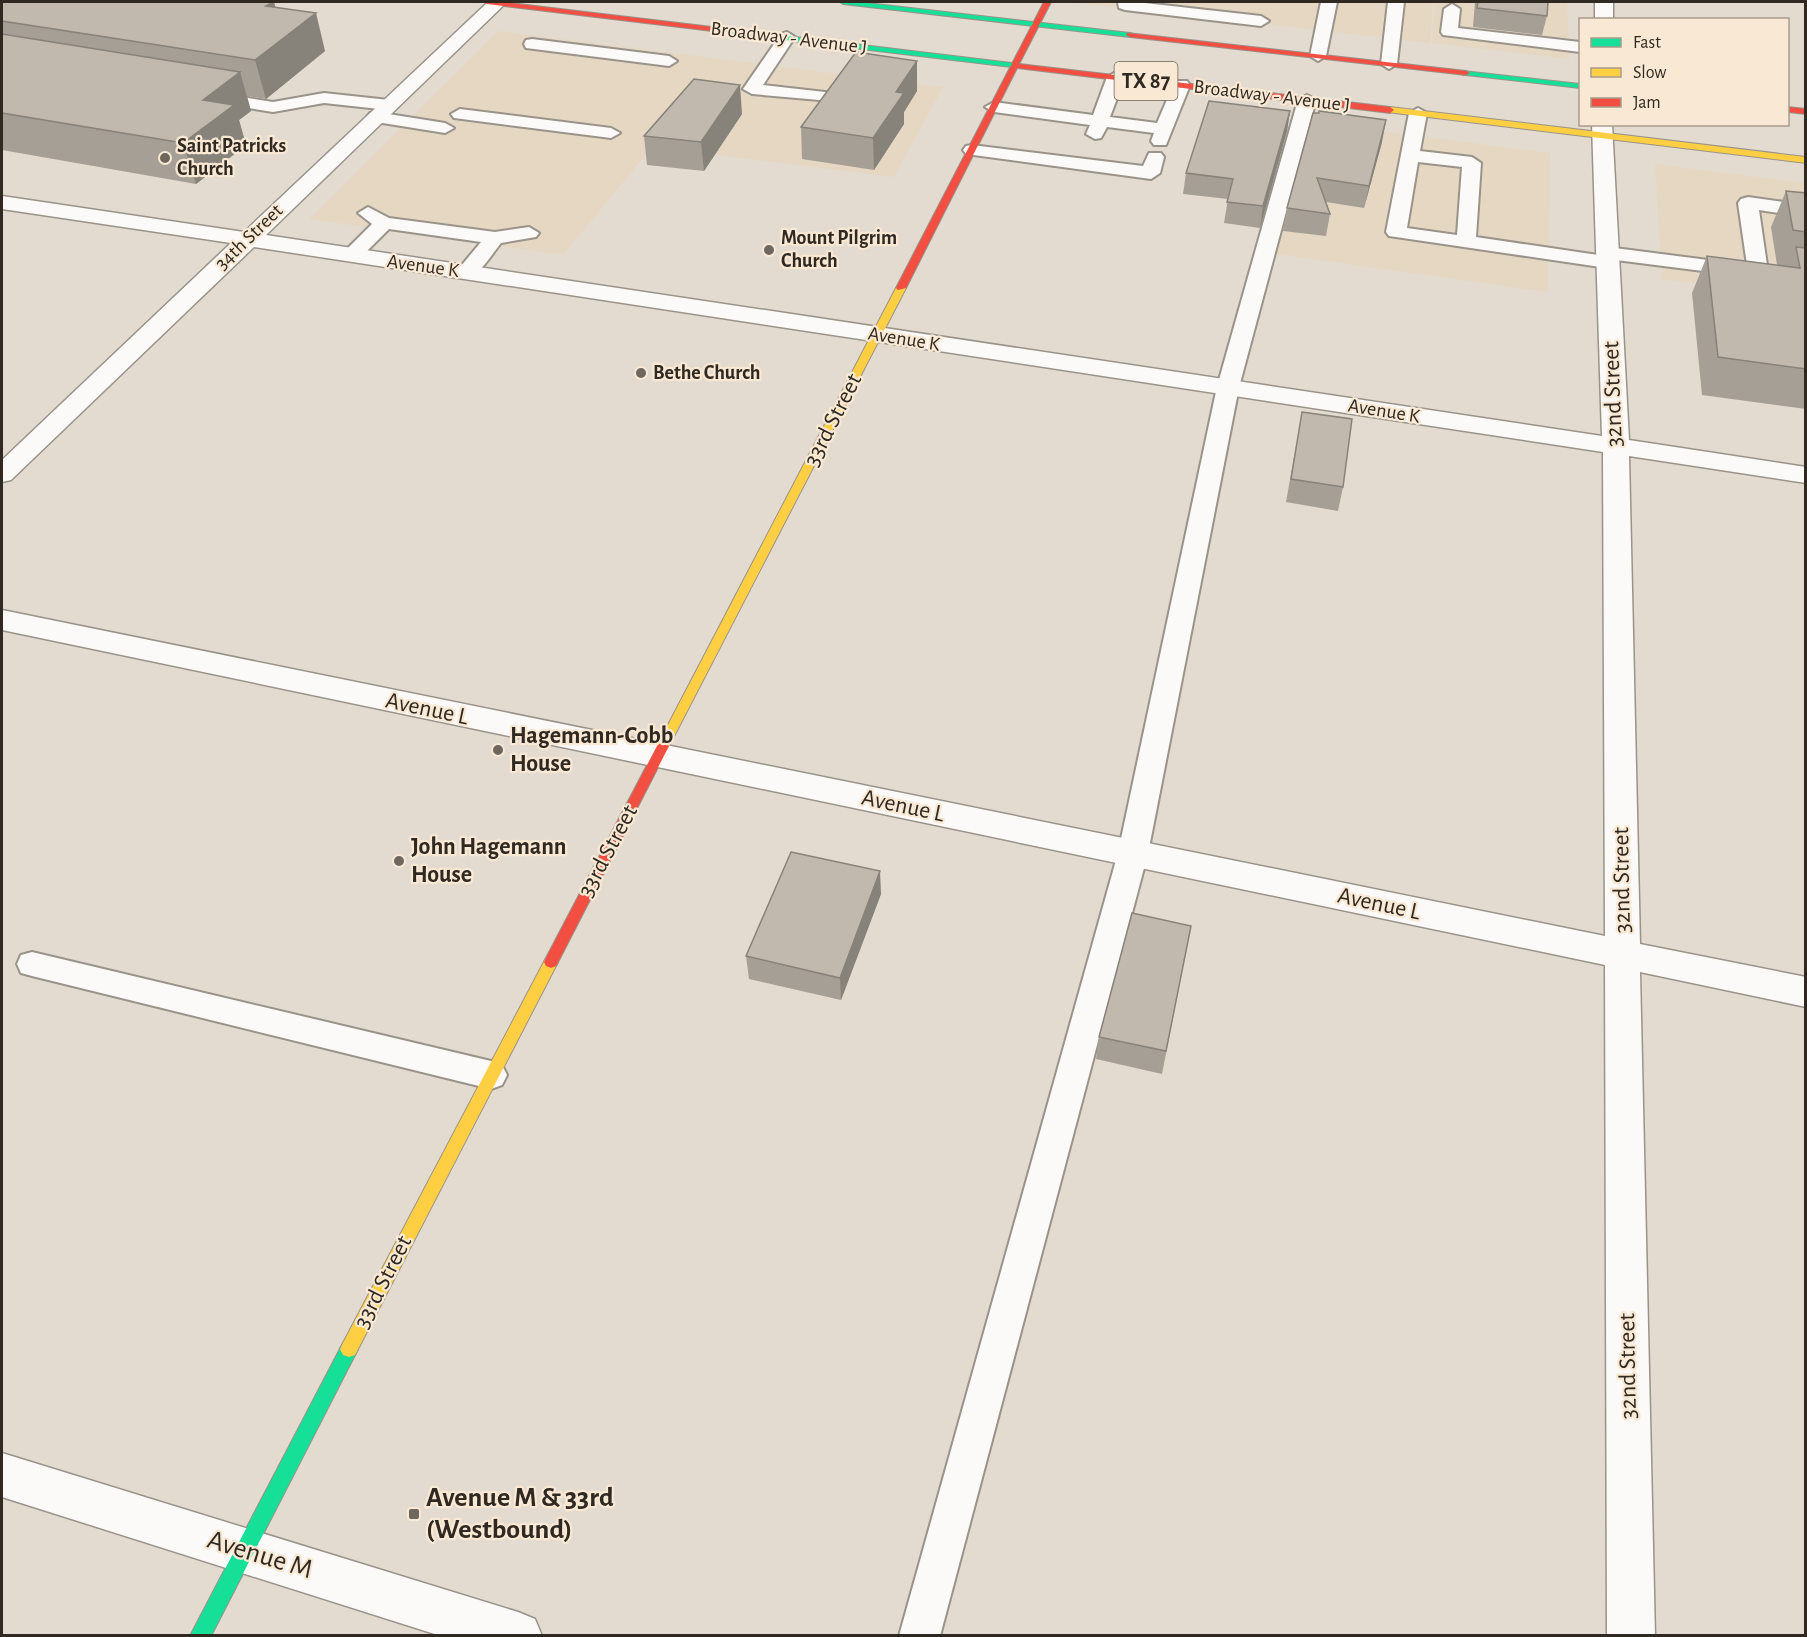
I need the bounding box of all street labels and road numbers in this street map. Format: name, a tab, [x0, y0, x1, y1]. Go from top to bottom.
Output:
street label: Broadway - Avenue J	[710, 18, 868, 58]
road number: TX 87	[1114, 62, 1178, 100]
street label: Broadway - Avenue J	[1193, 76, 1351, 116]
street label: 34th Street	[211, 200, 287, 274]
street label: Avenue K	[386, 251, 460, 281]
street label: Avenue K	[867, 323, 941, 355]
street label: 32nd Street	[1599, 340, 1627, 447]
street label: 33rd Street	[800, 370, 867, 470]
street label: Avenue K	[1347, 395, 1421, 427]
street label: Avenue L	[383, 689, 471, 729]
street label: Avenue L	[859, 786, 947, 826]
street label: 33rd Street	[574, 801, 642, 901]
street label: 32nd Street	[1609, 826, 1635, 933]
street label: Avenue L	[1335, 884, 1423, 924]
street label: 33rd Street	[350, 1232, 417, 1332]
street label: 32nd Street	[1615, 1312, 1641, 1419]
street label: Avenue M	[204, 1526, 316, 1584]

